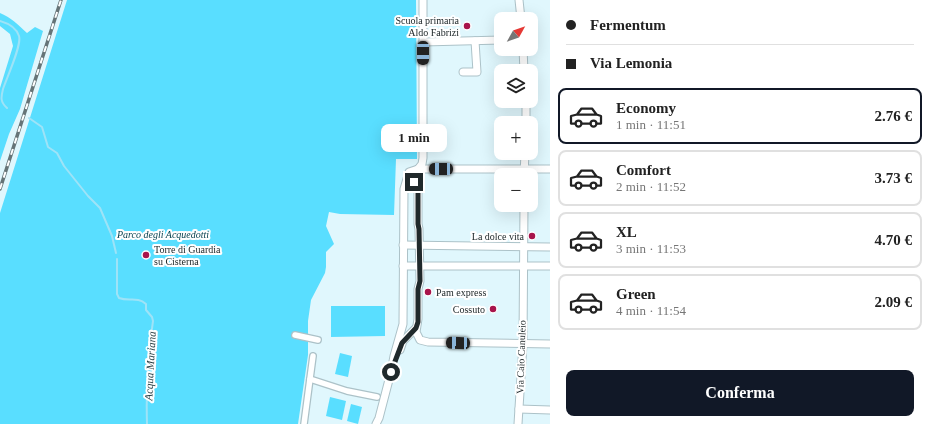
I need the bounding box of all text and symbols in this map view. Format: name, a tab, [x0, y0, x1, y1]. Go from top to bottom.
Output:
north arrow	[494, 12, 538, 56]
map controls	[494, 12, 538, 212]
place label: Scuola primaria Aldo Fabrizi	[395, 15, 460, 38]
text: Fermentum	[590, 17, 666, 33]
marker: Scuola primaria Aldo Fabrizi	[462, 21, 472, 31]
car	[417, 41, 429, 65]
text: Via Lemonia	[590, 55, 672, 71]
button: layers	[494, 64, 538, 108]
icon: car	[568, 98, 604, 134]
text: Economy	[616, 100, 676, 116]
text: 2.76 €	[875, 108, 912, 124]
button: +	[494, 116, 538, 160]
text: 1 min · 11:51	[616, 117, 686, 132]
callout: 1 min	[381, 124, 447, 152]
text: 1 min	[398, 130, 430, 145]
icon: car	[568, 160, 604, 196]
text: Comfort	[616, 162, 671, 178]
car	[429, 163, 453, 175]
button: −	[494, 168, 538, 212]
text: 3.73 €	[875, 170, 912, 186]
route end	[405, 173, 423, 191]
text: 2 min · 11:52	[616, 179, 686, 194]
icon: car	[568, 222, 604, 258]
text: XL	[616, 224, 637, 240]
park label: Parco degli Acquedotti	[116, 229, 209, 240]
place label: La dolce vita	[472, 231, 525, 242]
marker: La dolce vita	[527, 231, 537, 241]
text: 4.70 €	[875, 232, 912, 248]
text: 3 min · 11:53	[616, 241, 686, 256]
place label: Torre di Guardia su Cisterna	[154, 244, 221, 267]
marker: Torre di Guardia su Cisterna	[141, 250, 151, 260]
icon: car	[568, 284, 604, 320]
text: Green	[616, 286, 656, 302]
marker: Pam express	[423, 287, 433, 297]
place label: Pam express	[436, 287, 486, 298]
text: 2.09 €	[875, 294, 912, 310]
text: 4 min · 11:54	[616, 303, 686, 318]
place label: Cossuto	[453, 304, 485, 315]
marker: Cossuto	[488, 304, 498, 314]
street label: Via Caio Canuleio	[514, 320, 528, 394]
water label: Acqua Mariana	[142, 331, 158, 402]
car	[446, 337, 470, 349]
route start	[382, 363, 400, 381]
button: Conferma	[566, 370, 914, 416]

